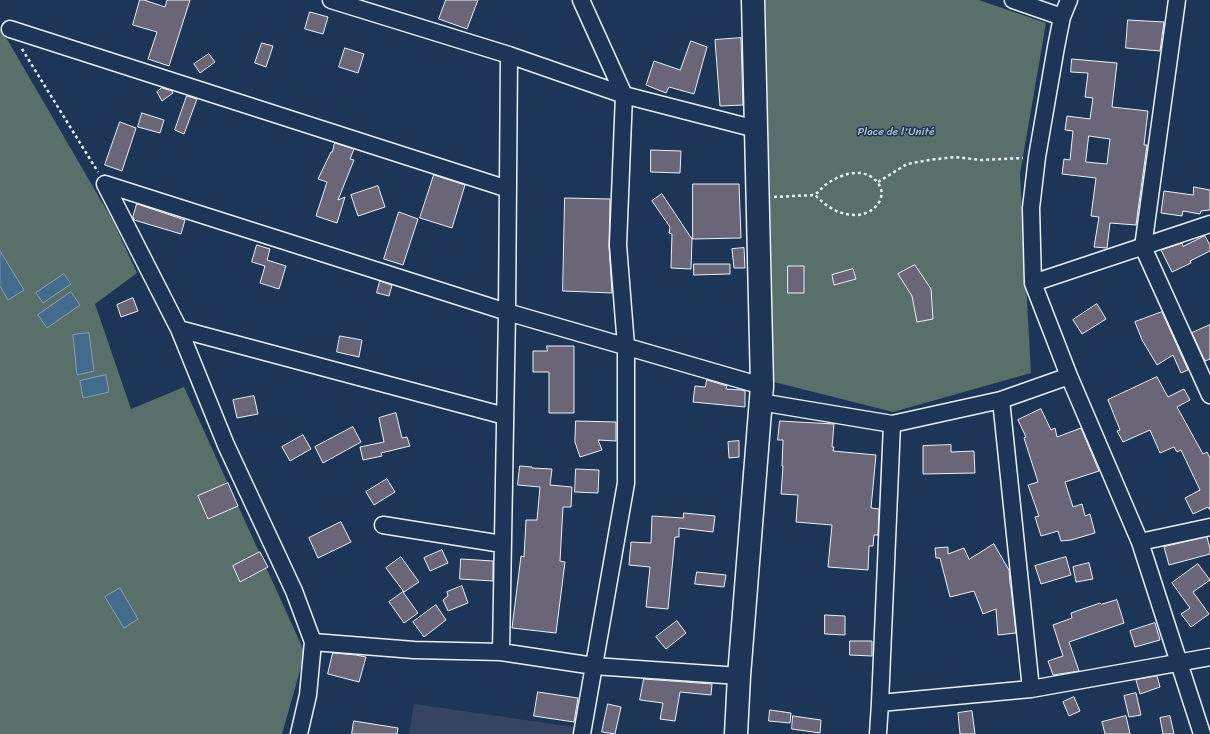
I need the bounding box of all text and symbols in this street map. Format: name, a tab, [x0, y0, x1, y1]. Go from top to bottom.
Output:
park label: Place de l'Unité	[857, 125, 935, 139]

